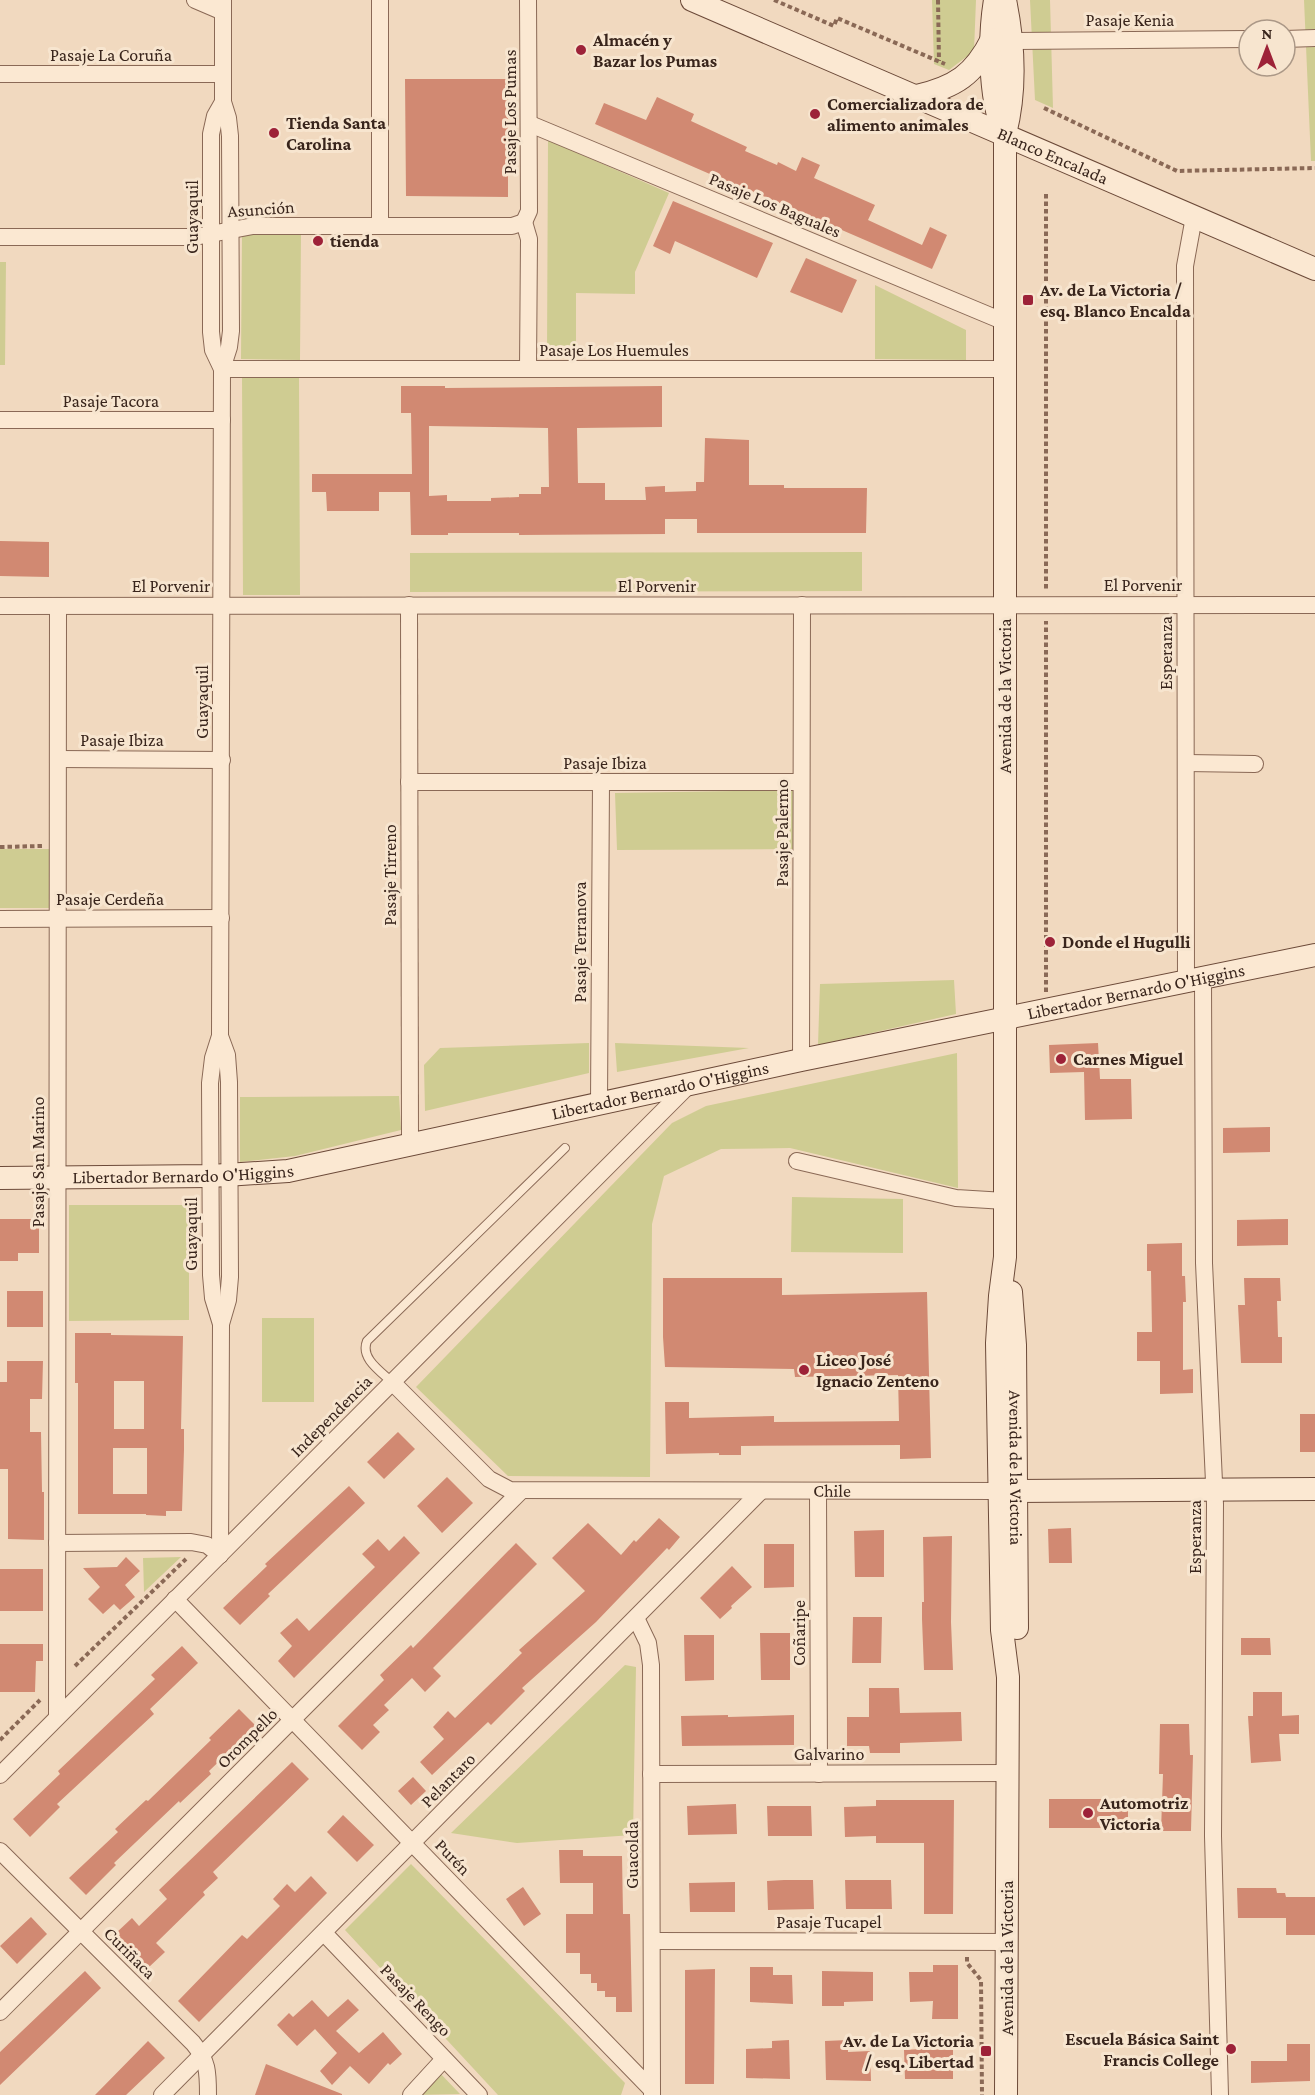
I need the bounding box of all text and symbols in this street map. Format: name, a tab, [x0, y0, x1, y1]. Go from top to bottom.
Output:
street label: Pasaje Kenia	[1086, 10, 1174, 31]
north arrow	[1237, 18, 1297, 78]
text: N	[1262, 25, 1273, 42]
place label: Almacén y Bazar los Pumas	[592, 30, 717, 71]
marker: Almacén y Bazar los Pumas	[574, 43, 588, 57]
street label: Pasaje La Coruña	[50, 45, 172, 66]
street label: Pasaje Los Pumas	[500, 50, 521, 174]
place label: Comercializadora de alimento animales	[827, 94, 984, 135]
marker: Comercializadora de alimento animales	[808, 107, 822, 121]
place label: Tienda Santa Carolina	[286, 113, 386, 154]
street label: Blanco Encalada	[994, 123, 1111, 188]
marker: Tienda Santa Carolina	[267, 126, 281, 140]
street label: Pasaje Los Baguales	[706, 168, 844, 243]
street label: Guayaquil	[182, 180, 202, 254]
street label: Asunción	[227, 197, 296, 221]
place label: tienda	[330, 231, 379, 251]
marker: tienda	[311, 234, 325, 248]
place label: Av. de La Victoria / esq. Blanco Encalda	[1039, 280, 1191, 321]
marker: Av. de La Victoria / esq. Blanco Encalda	[1021, 293, 1035, 307]
street label: Pasaje Los Huemules	[539, 340, 689, 361]
street label: Pasaje Tacora	[63, 391, 159, 412]
street label: El Porvenir	[1104, 575, 1183, 595]
street label: El Porvenir	[132, 576, 211, 596]
street label: El Porvenir	[618, 576, 697, 596]
street label: Esperanza	[1156, 616, 1176, 690]
street label: Avenida de la Victoria	[995, 618, 1015, 774]
street label: Guayaquil	[192, 665, 212, 739]
street label: Pasaje Ibiza	[80, 730, 164, 751]
street label: Pasaje Ibiza	[563, 753, 647, 774]
street label: Pasaje Palermo	[772, 779, 793, 887]
street label: Pasaje Tirreno	[380, 824, 401, 926]
street label: Pasaje Terranova	[570, 882, 591, 1003]
street label: Pasaje Cerdeña	[56, 889, 164, 910]
place label: Donde el Hugulli	[1062, 932, 1191, 952]
marker: Donde el Hugulli	[1043, 935, 1057, 949]
street label: Libertador Bernardo O'Higgins	[1026, 960, 1246, 1024]
place label: Carnes Miguel	[1073, 1049, 1183, 1069]
marker: Carnes Miguel	[1054, 1052, 1068, 1066]
street label: Libertador Bernardo O'Higgins	[550, 1057, 770, 1124]
street label: Pasaje San Marino	[28, 1096, 49, 1227]
street label: Libertador Bernardo O'Higgins	[72, 1160, 295, 1187]
street label: Guayaquil	[181, 1197, 201, 1271]
place label: Liceo José Ignacio Zenteno	[816, 1350, 939, 1391]
marker: Liceo José Ignacio Zenteno	[797, 1363, 811, 1377]
street label: Independencia	[286, 1371, 376, 1461]
street label: Avenida de la Victoria	[1005, 1390, 1026, 1546]
street label: Chile	[813, 1481, 851, 1501]
street label: Esperanza	[1185, 1500, 1205, 1574]
street label: Coñaripe	[789, 1600, 809, 1666]
street label: Orompello	[213, 1704, 281, 1772]
street label: Galvarino	[794, 1744, 864, 1764]
street label: Pelantaro	[417, 1749, 479, 1811]
place label: Automotriz Victoria	[1099, 1793, 1188, 1834]
marker: Automotriz Victoria	[1081, 1806, 1095, 1820]
street label: Guacolda	[622, 1821, 642, 1889]
street label: Purén	[431, 1835, 475, 1879]
street label: Avenida de la Victoria	[997, 1880, 1017, 2036]
street label: Pasaje Tucapel	[776, 1912, 882, 1933]
street label: Curiñaca	[100, 1923, 160, 1983]
street label: Pasaje Rengo	[376, 1960, 456, 2041]
place label: Escuela Básica Saint Francis College	[1065, 2029, 1220, 2070]
place label: Av. de La Victoria / esq. Libertad	[842, 2031, 974, 2072]
marker: Escuela Básica Saint Francis College	[1224, 2042, 1238, 2056]
marker: Av. de La Victoria / esq. Libertad	[979, 2044, 993, 2058]

